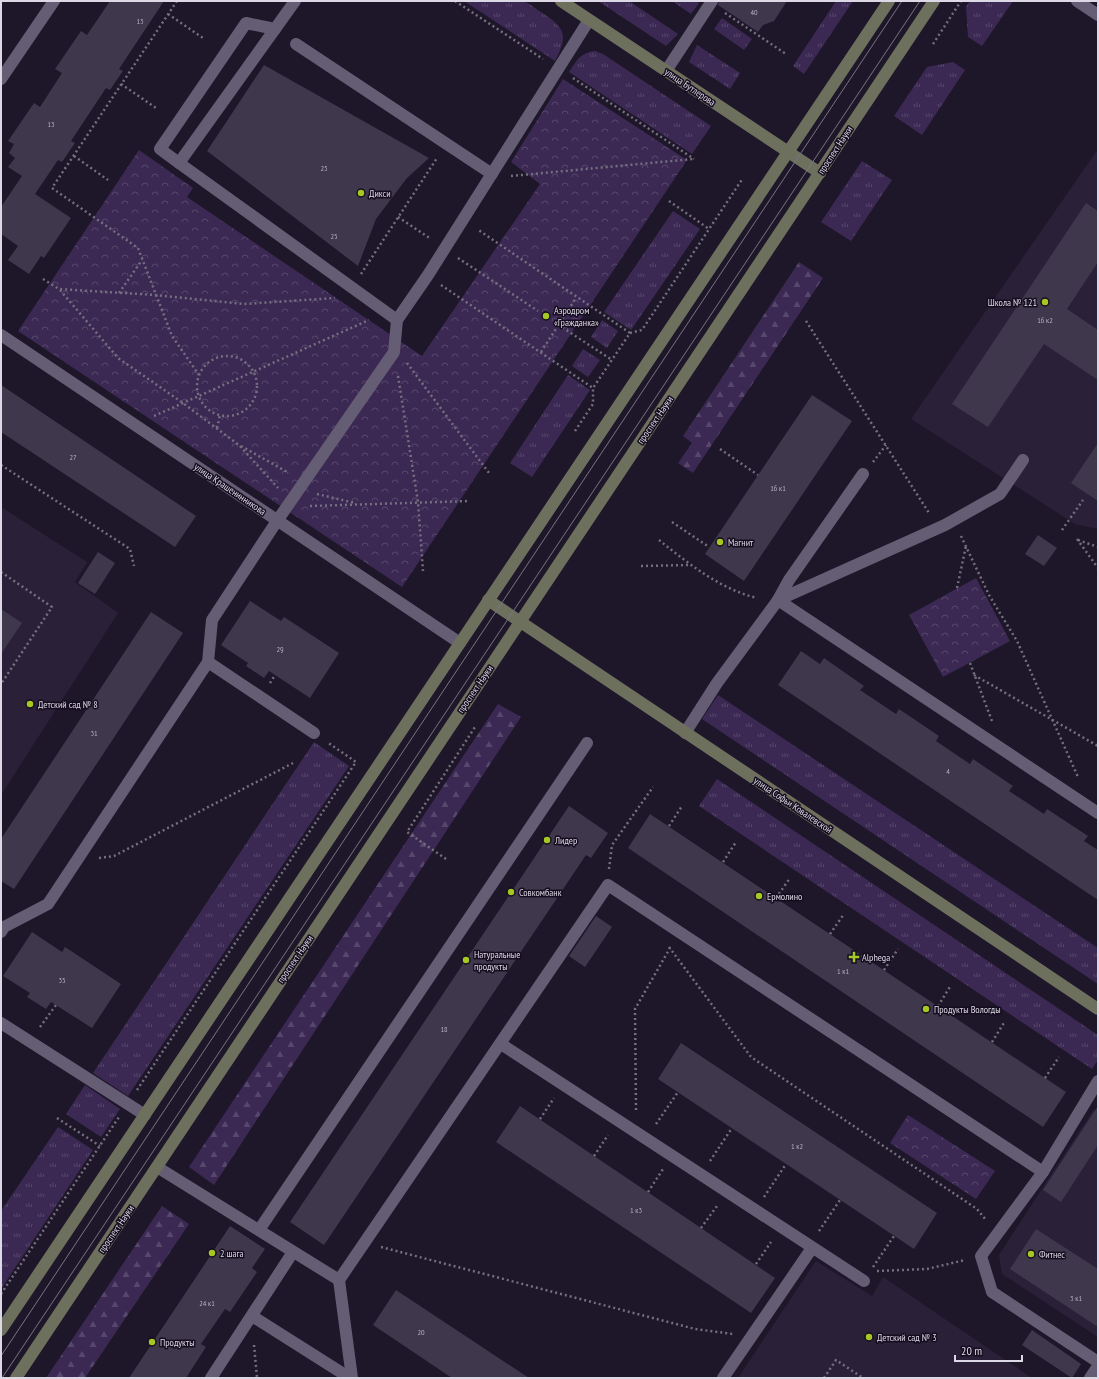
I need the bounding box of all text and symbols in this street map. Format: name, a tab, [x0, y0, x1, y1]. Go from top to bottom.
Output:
house number: 40	[750, 7, 758, 17]
house number: 13	[136, 16, 144, 26]
street label: улица Бутлерова	[662, 65, 718, 109]
house number: 13	[47, 119, 55, 129]
street label: проспект Науки	[814, 123, 856, 177]
house number: 25	[320, 163, 328, 173]
place label: Дикси	[369, 187, 391, 200]
marker: Дикси	[356, 188, 366, 198]
house number: 25	[330, 231, 338, 241]
place label: Школа № 121	[988, 296, 1037, 309]
marker: Школа № 121	[1040, 297, 1050, 307]
place label: Аэродром «Гражданка»	[554, 304, 599, 329]
marker: Аэродром «Гражданка»	[541, 311, 551, 321]
house number: 16 к2	[1037, 315, 1053, 325]
street label: проспект Науки	[634, 393, 676, 447]
house number: 27	[69, 452, 77, 462]
street label: улица Крашенинникова	[192, 460, 268, 518]
house number: 16 к1	[770, 483, 786, 493]
place label: Магнит	[728, 536, 754, 549]
marker: Магнит	[715, 537, 725, 547]
house number: 29	[276, 644, 284, 654]
street label: проспект Науки	[454, 662, 496, 716]
place label: Детский сад № 8	[38, 698, 98, 711]
marker: Детский сад № 8	[25, 699, 35, 709]
house number: 31	[90, 728, 98, 738]
house number: 4	[946, 766, 950, 776]
street label: улица Софьи Ковалевской	[751, 774, 835, 836]
place label: Лидер	[554, 834, 577, 847]
marker: Лидер	[542, 835, 552, 845]
place label: Совкомбанк	[519, 886, 562, 899]
marker: Совкомбанк	[506, 887, 516, 897]
place label: Ермолино	[767, 890, 802, 903]
marker: Ермолино	[754, 891, 764, 901]
street label: проспект Науки	[274, 932, 316, 986]
place label: Натуральные продукты	[474, 948, 520, 973]
place label: Alphega	[862, 951, 890, 964]
marker: Alphega	[849, 952, 859, 962]
marker: Натуральные продукты	[461, 955, 471, 965]
house number: 1 к1	[837, 966, 849, 976]
house number: 35	[58, 975, 66, 985]
place label: Продукты Вологды	[934, 1003, 1001, 1016]
marker: Продукты Вологды	[921, 1004, 931, 1014]
house number: 18	[440, 1024, 448, 1034]
house number: 1 к2	[791, 1141, 803, 1151]
street label: проспект Науки	[95, 1202, 137, 1256]
house number: 1 к3	[630, 1205, 642, 1215]
place label: 2 шага	[220, 1247, 244, 1260]
marker: 2 шага	[207, 1248, 217, 1258]
place label: Фитнес	[1039, 1248, 1065, 1261]
marker: Фитнес	[1026, 1249, 1036, 1259]
house number: 3 к1	[1070, 1293, 1082, 1303]
house number: 24 к1	[199, 1298, 215, 1308]
house number: 20	[417, 1327, 425, 1337]
place label: Детский сад № 3	[877, 1331, 937, 1344]
marker: Детский сад № 3	[864, 1332, 874, 1342]
place label: Продукты	[160, 1336, 195, 1349]
marker: Продукты	[147, 1337, 157, 1347]
scale bar	[955, 1337, 1022, 1363]
text: 20 m	[961, 1343, 982, 1358]

